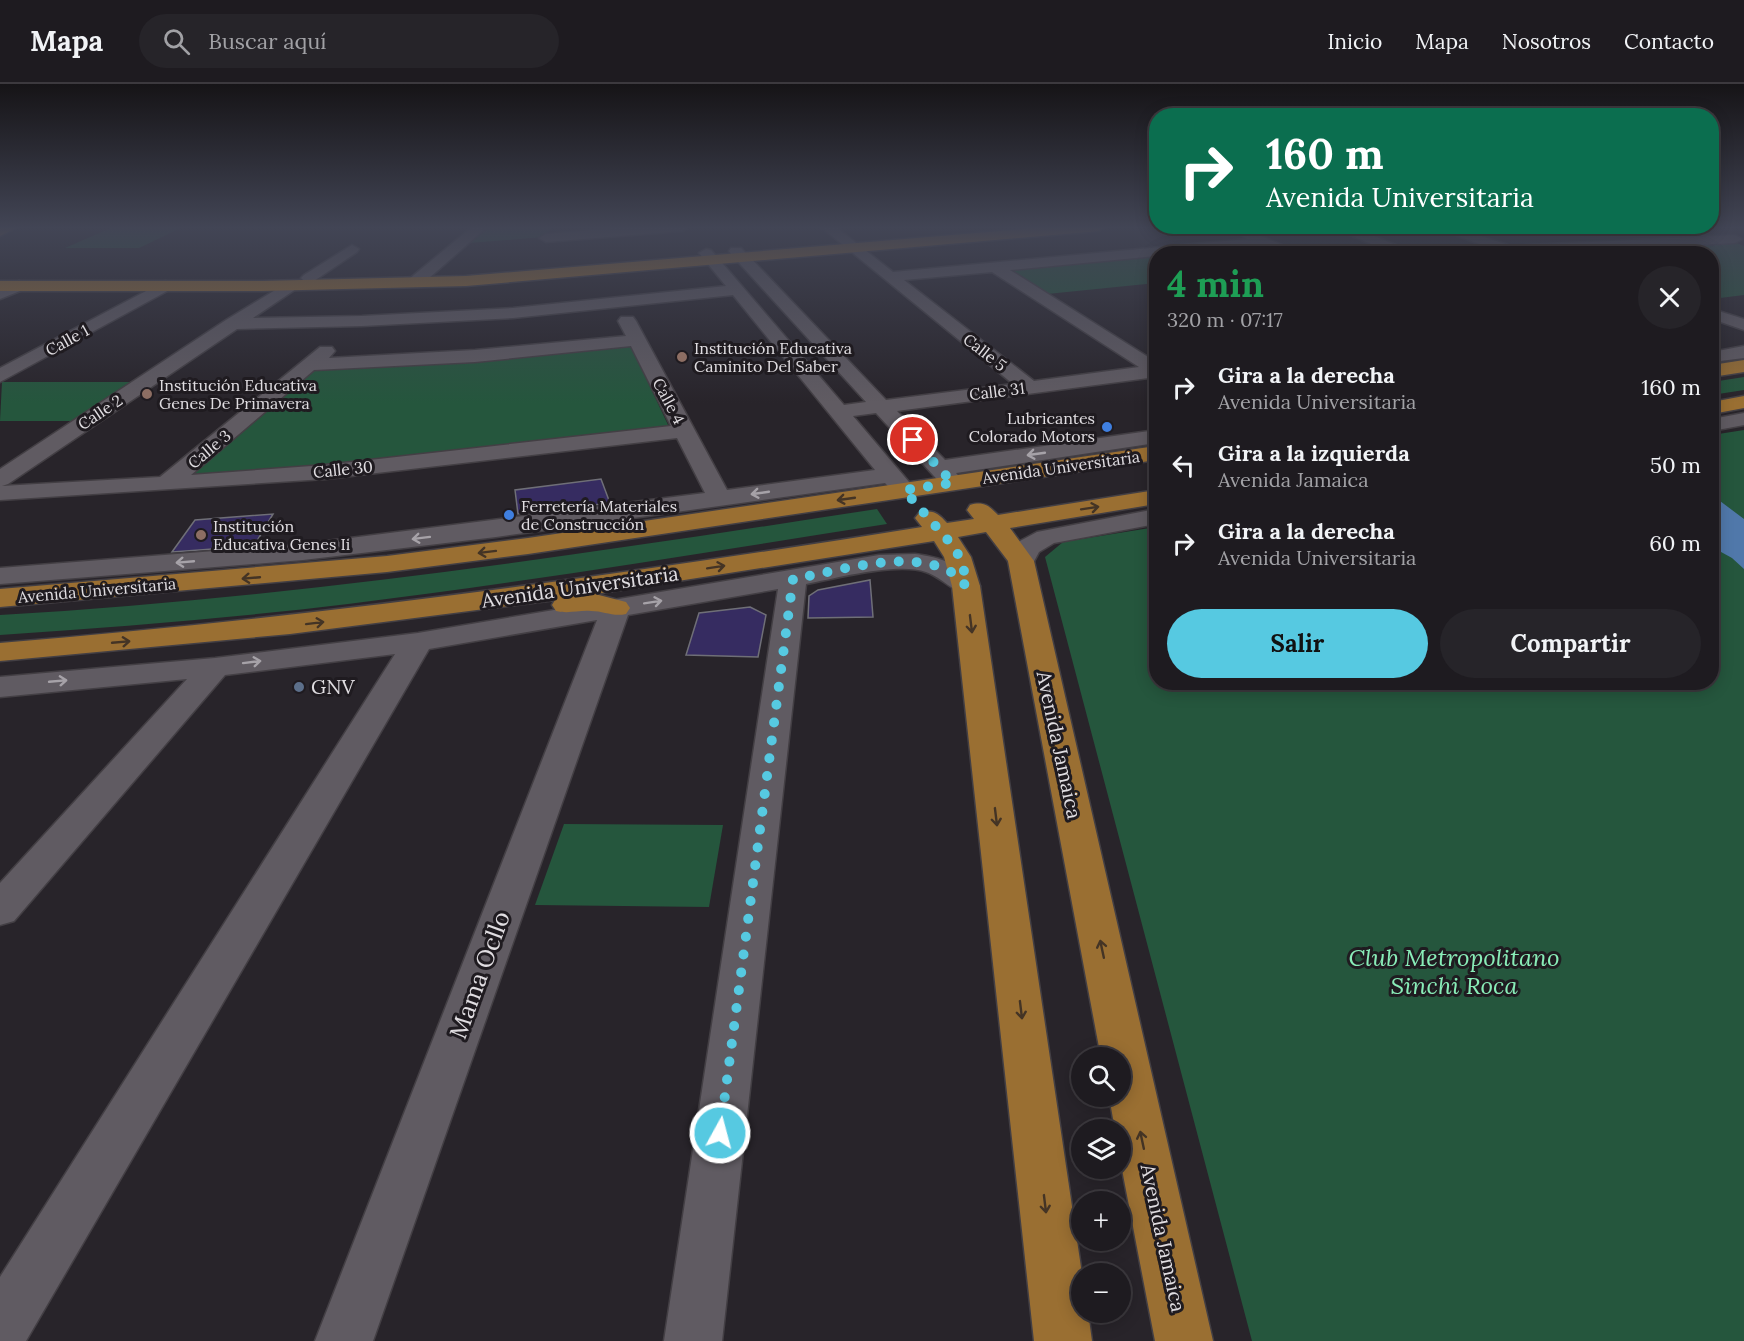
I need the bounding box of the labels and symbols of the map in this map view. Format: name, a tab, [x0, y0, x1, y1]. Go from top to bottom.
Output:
street label: Calle 1	[42, 320, 92, 360]
street label: Calle 5	[959, 329, 1011, 375]
place label: Institución Educativa Caminito Del Saber	[694, 338, 852, 376]
marker: Institución Educativa Caminito Del Saber	[675, 350, 689, 364]
street label: Calle 4	[649, 374, 690, 428]
place label: Institución Educativa Genes De Primavera	[159, 375, 317, 413]
street label: Calle 31	[968, 378, 1026, 404]
marker: Institución Educativa Genes De Primavera	[140, 387, 154, 401]
street label: Calle 2	[74, 390, 126, 434]
place label: Lubricantes Colorado Motors	[969, 408, 1095, 446]
pin	[887, 414, 938, 465]
marker: Lubricantes Colorado Motors	[1100, 420, 1114, 434]
street label: Calle 3	[183, 425, 235, 473]
street label: Avenida Universitaria	[980, 446, 1141, 488]
one-way arrow	[1027, 449, 1047, 460]
street label: Calle 30	[312, 456, 374, 482]
one-way arrow	[750, 488, 770, 499]
one-way arrow	[837, 494, 856, 505]
place label: Ferretería Materiales de Construcción	[521, 496, 677, 534]
one-way arrow	[1080, 502, 1100, 513]
marker: Ferretería Materiales de Construcción	[502, 508, 516, 522]
place label: Institución Educativa Genes Ii	[213, 516, 350, 554]
marker: Institución Educativa Genes Ii	[194, 528, 208, 542]
one-way arrow	[411, 533, 431, 544]
one-way arrow	[477, 546, 497, 557]
one-way arrow	[175, 557, 195, 568]
street label: Avenida Universitaria	[479, 560, 680, 613]
one-way arrow	[706, 561, 726, 572]
street label: Avenida Universitaria	[16, 573, 177, 607]
one-way arrow	[242, 573, 262, 584]
one-way arrow	[642, 596, 662, 607]
one-way arrow	[966, 613, 977, 633]
one-way arrow	[305, 617, 325, 628]
one-way arrow	[111, 636, 131, 647]
one-way arrow	[242, 656, 262, 667]
street label: Avenida Jamaica	[1031, 668, 1087, 821]
place label: GNV	[311, 674, 355, 699]
one-way arrow	[48, 675, 68, 686]
marker: GNV	[292, 680, 306, 694]
one-way arrow	[991, 807, 1002, 826]
street label: Mama Ocllo	[442, 907, 517, 1043]
one-way arrow	[1096, 940, 1107, 959]
park label: Club Metropolitano Sinchi Roca	[1348, 942, 1560, 1001]
one-way arrow	[1015, 1000, 1026, 1020]
position arrow	[688, 1101, 752, 1165]
one-way arrow	[1136, 1131, 1147, 1150]
street label: Avenida Jamaica	[1135, 1161, 1191, 1314]
one-way arrow	[1040, 1193, 1051, 1213]

